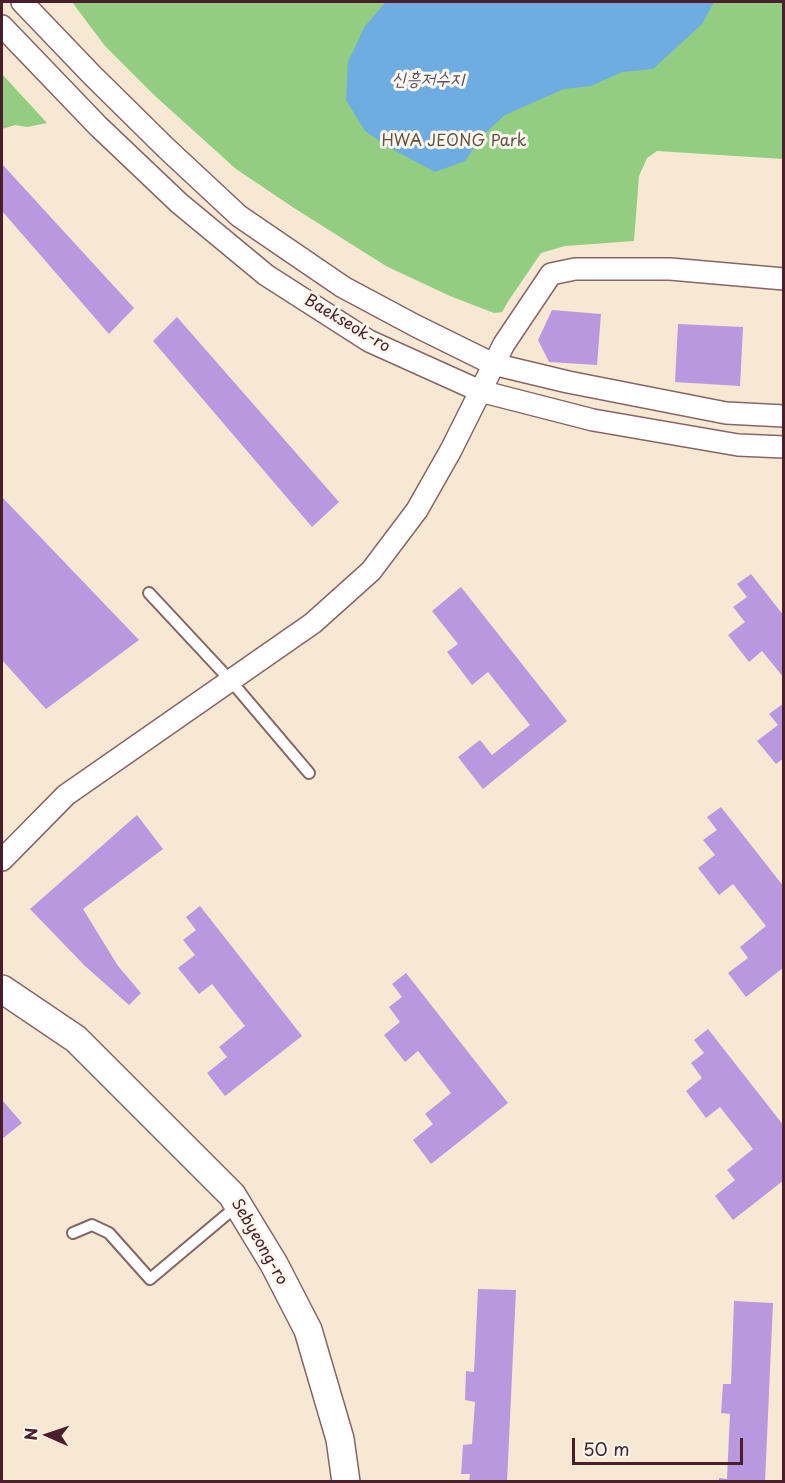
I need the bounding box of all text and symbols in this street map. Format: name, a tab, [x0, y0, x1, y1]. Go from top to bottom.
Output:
water label: 신흥저수지	[392, 69, 464, 91]
park label: HWA JEONG Park	[381, 132, 527, 152]
street label: Baekseok-ro	[301, 291, 393, 357]
street label: Sebyeong-ro	[227, 1195, 291, 1289]
north arrow	[18, 1405, 78, 1465]
scale bar	[575, 1426, 746, 1464]
text: N	[18, 1427, 42, 1441]
text: 50 m	[583, 1435, 630, 1462]

